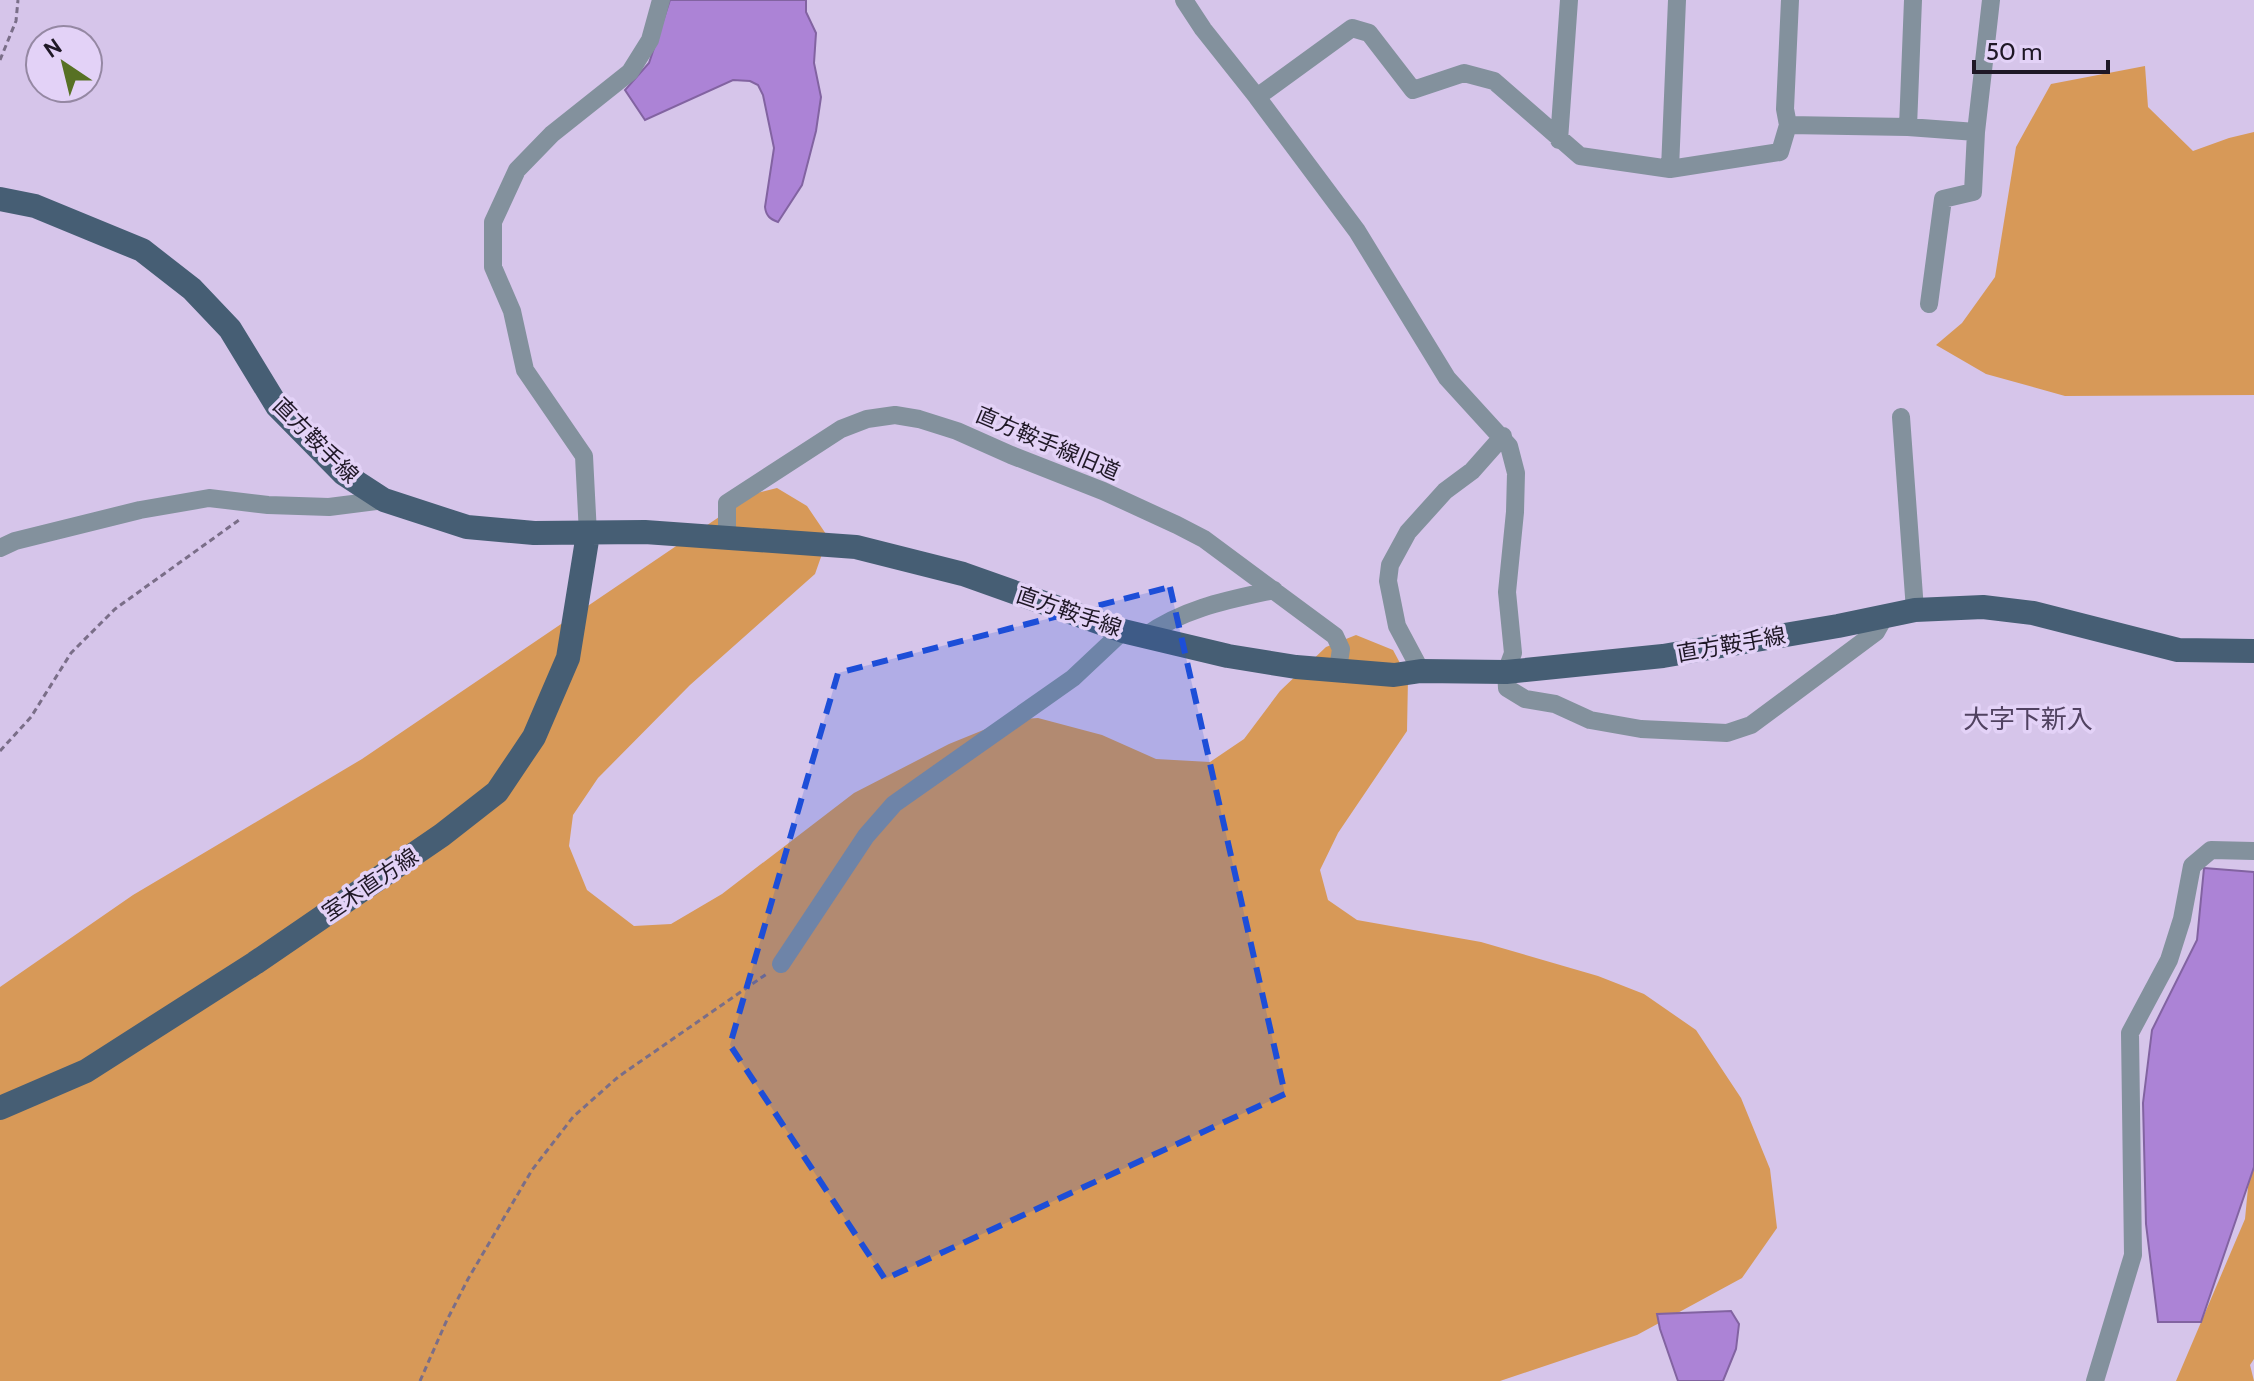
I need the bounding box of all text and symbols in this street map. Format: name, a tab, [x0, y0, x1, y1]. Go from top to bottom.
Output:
north arrow	[24, 24, 104, 104]
scale bar	[1974, 24, 2108, 74]
text: N	[39, 33, 67, 64]
text: 50 m	[1986, 37, 2042, 66]
street label: 直方鞍手線	[267, 392, 364, 489]
street label: 直方鞍手線旧道	[972, 401, 1124, 486]
street label: 直方鞍手線	[1012, 581, 1125, 642]
street label: 直方鞍手線	[1675, 622, 1788, 667]
district label: 大字下新入	[1963, 703, 2093, 735]
street label: 室木直方線	[317, 842, 423, 926]

